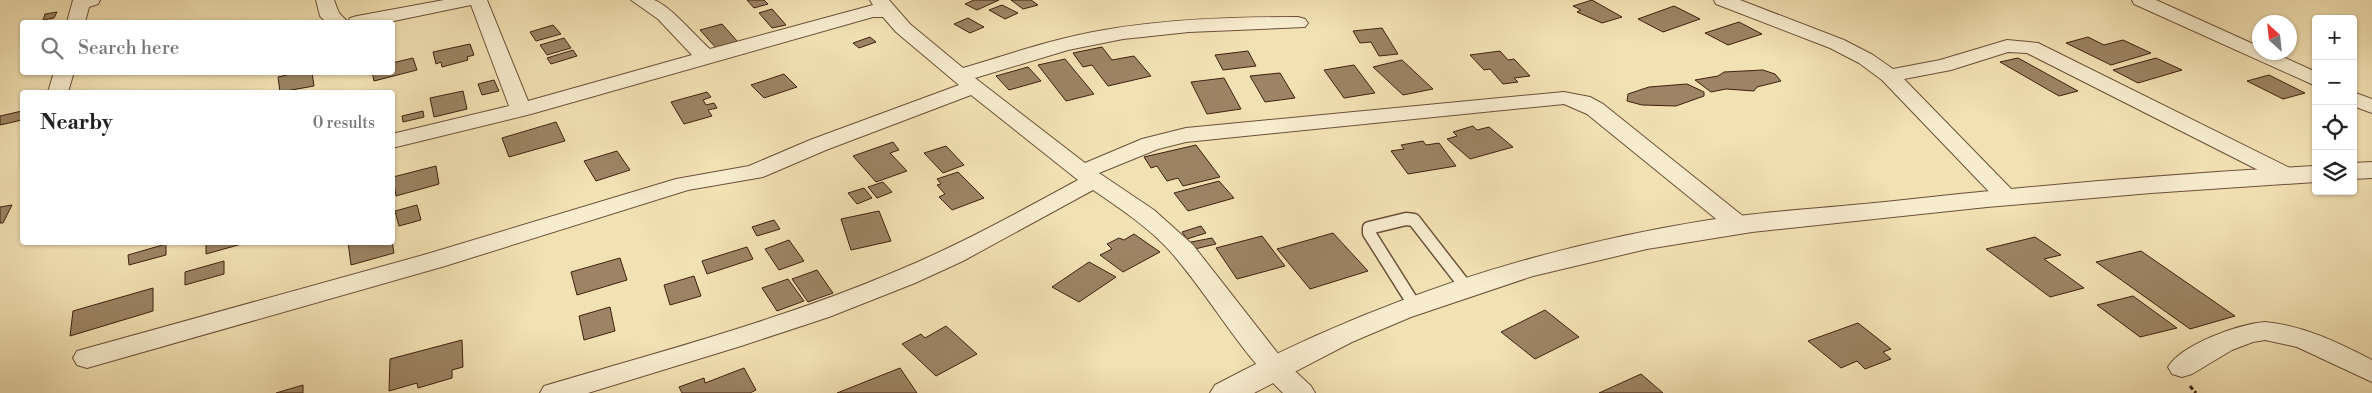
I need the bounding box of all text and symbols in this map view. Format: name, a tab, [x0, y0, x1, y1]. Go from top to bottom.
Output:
north arrow	[2252, 15, 2297, 60]
map controls	[2312, 15, 2357, 195]
button: +	[2312, 15, 2357, 60]
search box	[20, 20, 395, 75]
icon: search	[38, 34, 66, 62]
text: Search here	[78, 36, 179, 60]
button: −	[2312, 60, 2357, 105]
button: locate	[2312, 105, 2357, 150]
text: Nearby	[40, 110, 113, 136]
text: 0 results	[313, 113, 375, 133]
button: layers	[2312, 150, 2357, 195]

